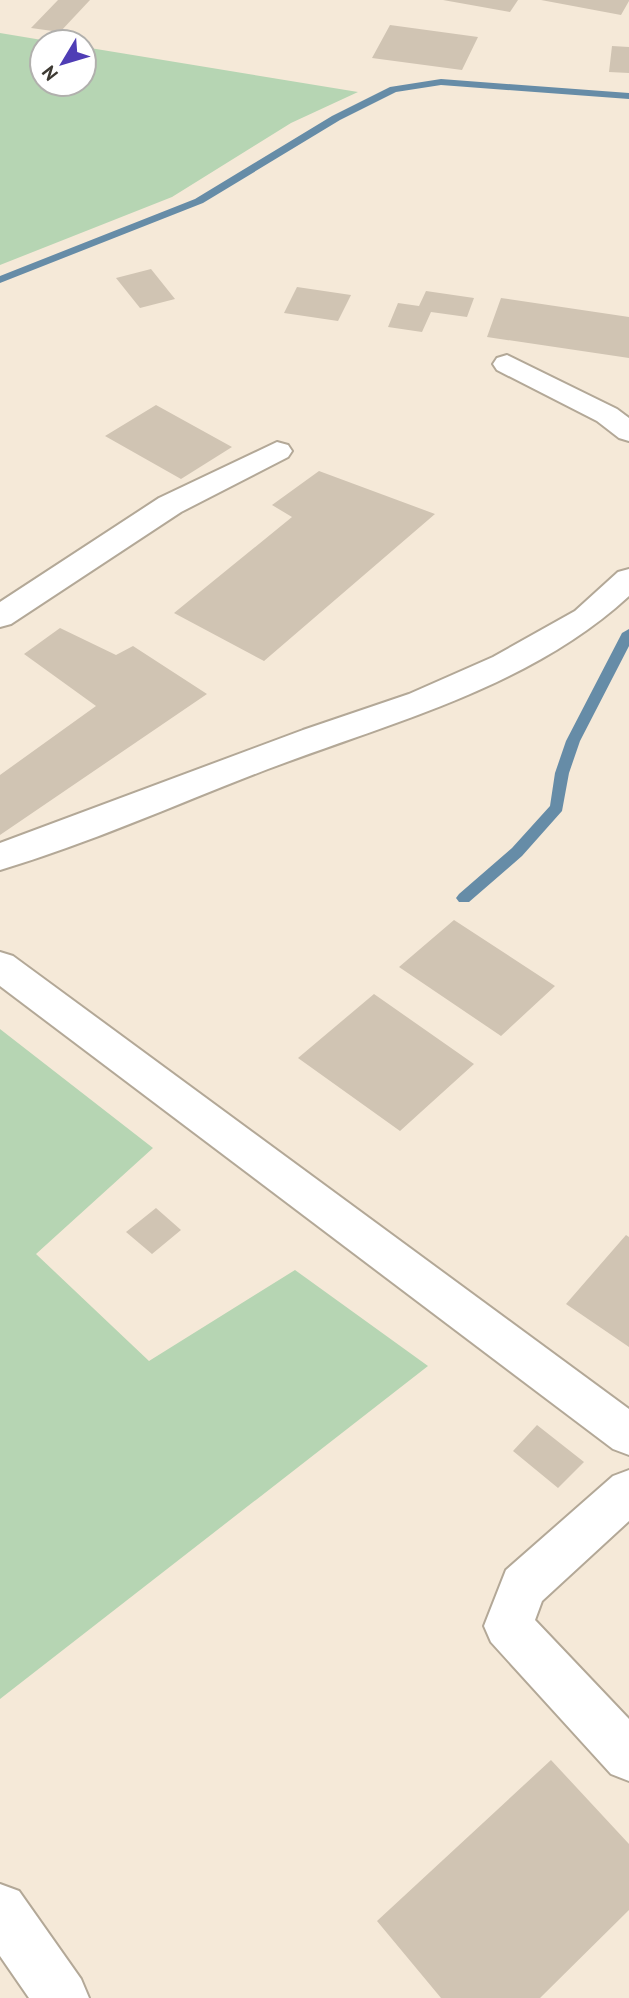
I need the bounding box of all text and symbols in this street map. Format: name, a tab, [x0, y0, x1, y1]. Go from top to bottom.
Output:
north arrow	[28, 28, 98, 98]
text: N	[36, 61, 63, 86]

